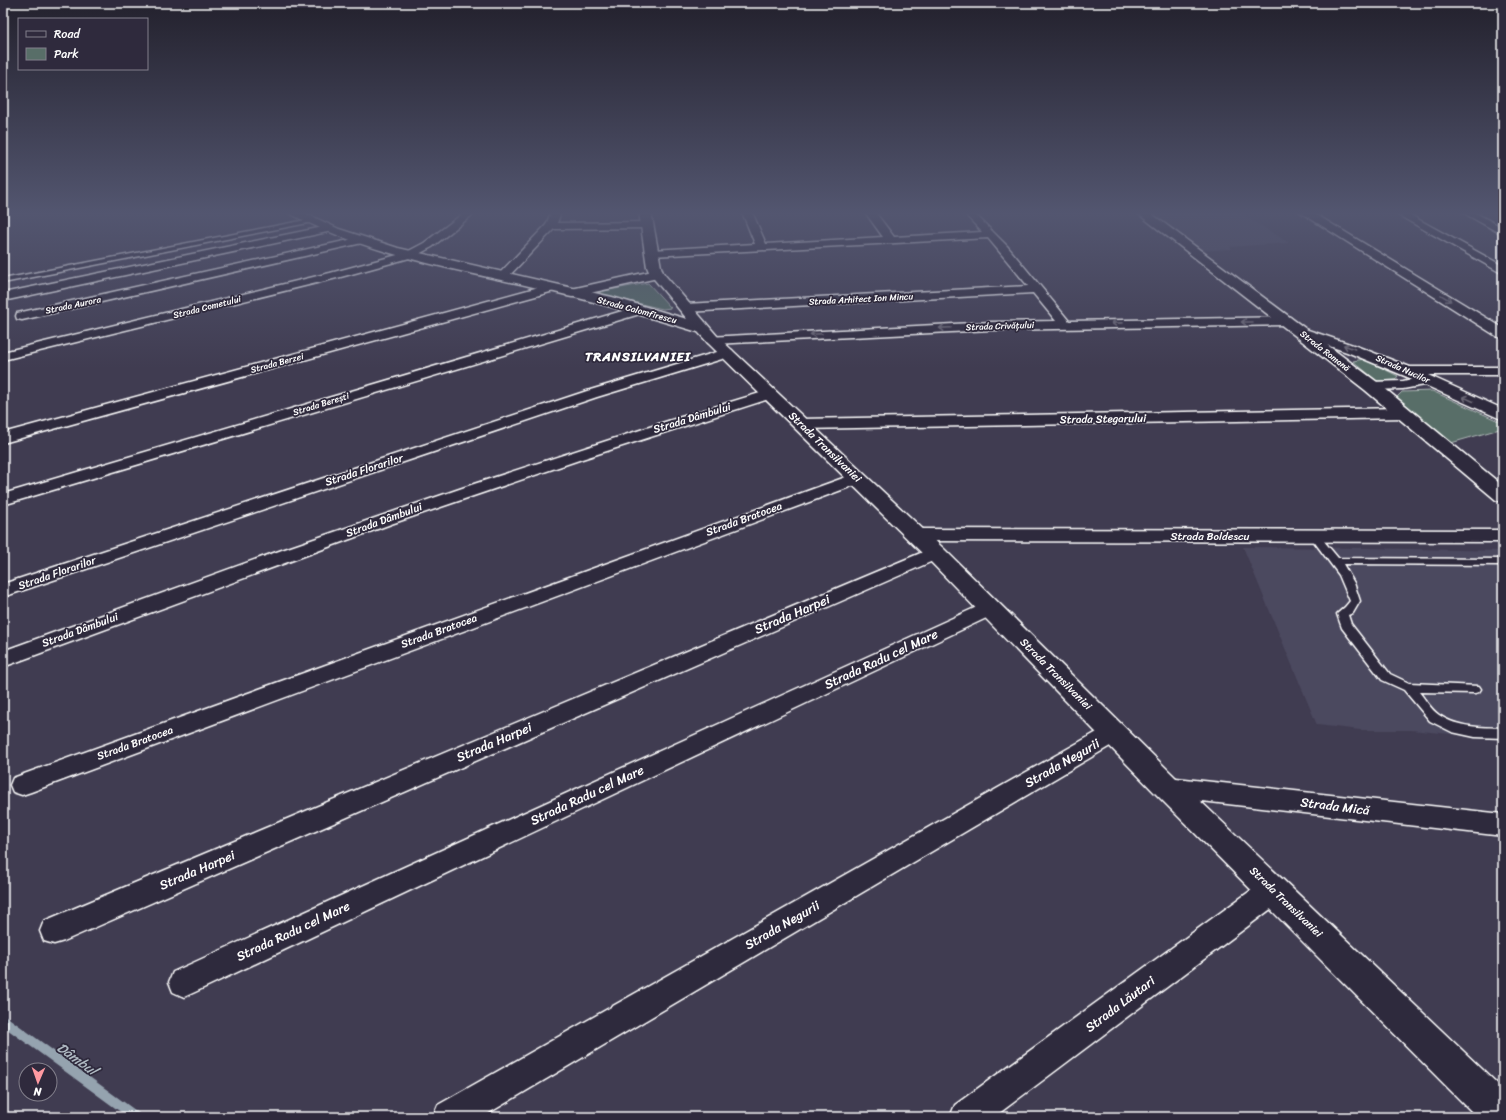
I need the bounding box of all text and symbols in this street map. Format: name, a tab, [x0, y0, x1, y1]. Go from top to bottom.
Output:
legend	[18, 18, 148, 70]
text: Road	[54, 23, 81, 45]
text: Park	[54, 43, 79, 65]
street label: Strada Arhitect Ion Mincu	[808, 288, 914, 310]
street label: Strada Aurora	[44, 291, 103, 319]
street label: Strada Cometului	[171, 291, 243, 323]
street label: Strada Calomfirescu	[595, 292, 679, 328]
one-way arrow	[1440, 295, 1452, 303]
street label: Strada Crivățului	[965, 317, 1035, 335]
one-way arrow	[1241, 318, 1254, 326]
one-way arrow	[1111, 319, 1124, 327]
one-way arrow	[939, 324, 952, 331]
street label: Strada Romană	[1296, 326, 1354, 376]
one-way arrow	[810, 330, 823, 337]
one-way arrow	[1343, 342, 1355, 350]
district label: TRANSILVANIEI	[585, 345, 692, 368]
street label: Strada Berzei	[249, 348, 306, 378]
street label: Strada Nucilor	[1373, 350, 1434, 389]
street label: Strada Berești	[291, 388, 352, 420]
one-way arrow	[1462, 395, 1474, 402]
street label: Strada Dâmbului	[651, 397, 734, 439]
street label: Strada Transilvaniei	[784, 407, 867, 488]
street label: Strada Stegarului	[1060, 409, 1147, 429]
street label: Strada Florarilor	[322, 448, 407, 492]
street label: Strada Bratocea	[703, 496, 785, 542]
street label: Strada Dâmbului	[343, 497, 426, 543]
street label: Strada Boldescu	[1171, 527, 1249, 546]
street label: Strada Florarilor	[16, 550, 100, 595]
street label: Strada Harpei	[750, 587, 834, 640]
street label: Strada Dâmbului	[39, 607, 122, 653]
street label: Strada Bratocea	[398, 608, 480, 654]
street label: Strada Radu cel Mare	[820, 622, 942, 696]
street label: Strada Transilvaniei	[1015, 633, 1097, 715]
street label: Strada Harpei	[452, 715, 536, 768]
street label: Strada Bratocea	[94, 720, 176, 766]
street label: Strada Negurii	[1020, 732, 1104, 794]
street label: Strada Radu cel Mare	[526, 758, 648, 832]
street label: Strada Mică	[1299, 790, 1371, 822]
street label: Strada Harpei	[155, 843, 239, 896]
street label: Strada Transilvaniei	[1245, 862, 1328, 943]
street label: Strada Radu cel Mare	[232, 894, 354, 968]
street label: Strada Negurii	[740, 894, 824, 956]
street label: Strada Lăutari	[1080, 970, 1160, 1038]
water label: Dâmbul	[51, 1036, 105, 1084]
north arrow	[18, 1062, 58, 1102]
text: N	[33, 1082, 43, 1101]

